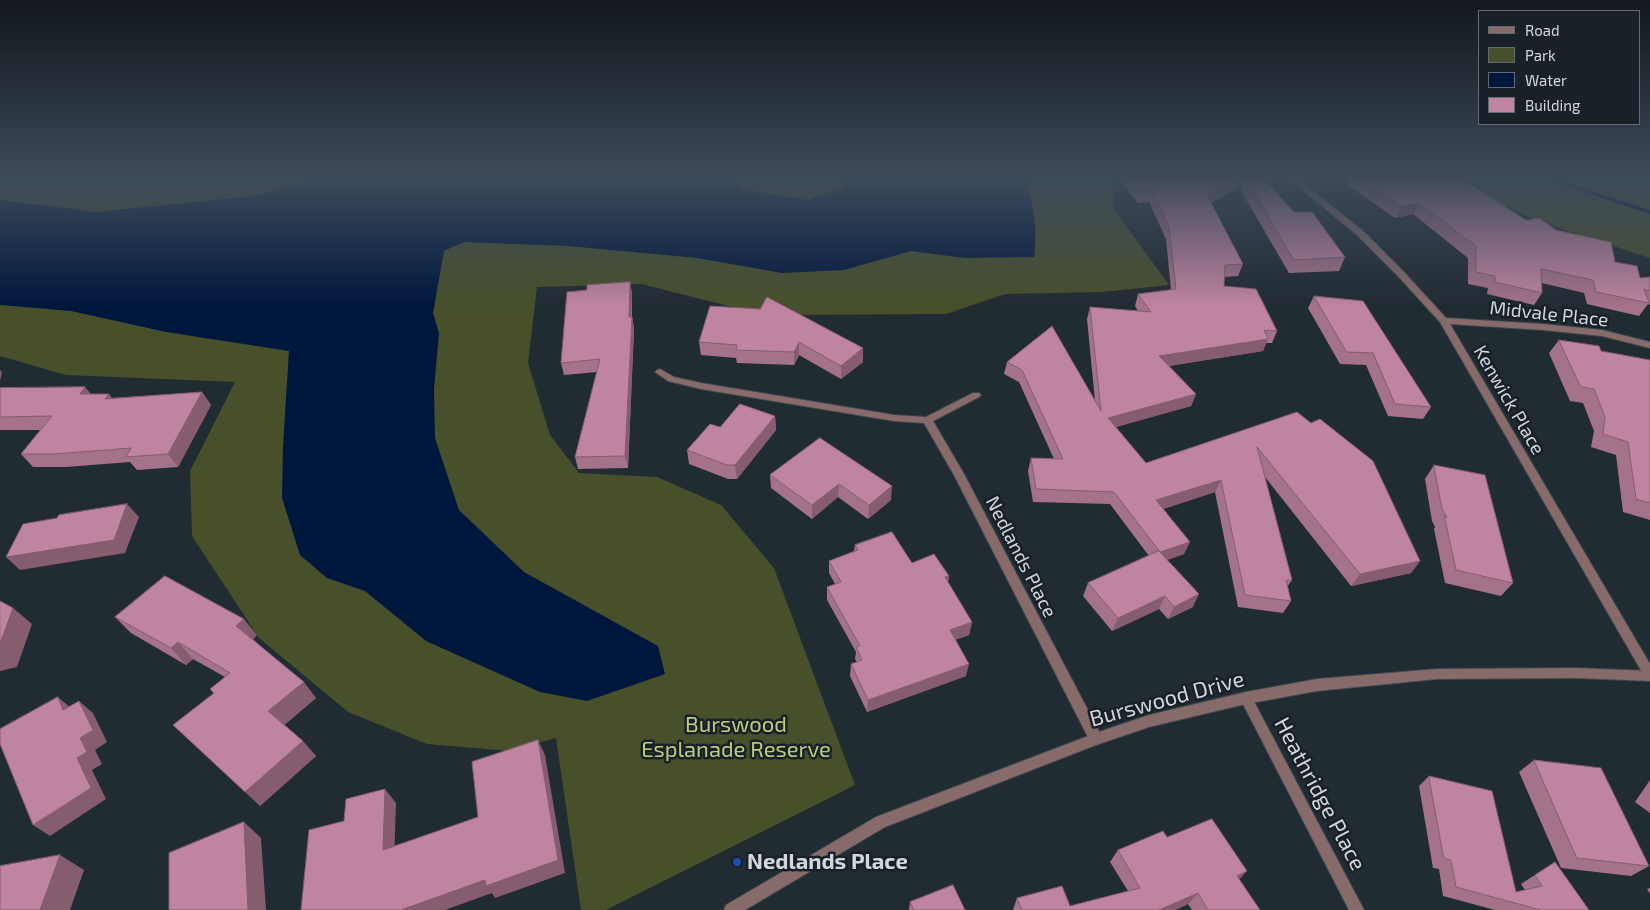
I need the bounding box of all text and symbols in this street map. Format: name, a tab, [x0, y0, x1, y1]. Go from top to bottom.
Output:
legend	[1478, 10, 1640, 125]
text: Road	[1525, 21, 1560, 39]
text: Park	[1525, 46, 1556, 64]
text: Water	[1525, 71, 1567, 89]
text: Building	[1525, 96, 1580, 114]
street label: Midvale Place	[1488, 296, 1610, 332]
street label: Kenwick Place	[1469, 341, 1549, 459]
street label: Nedlands Place	[981, 493, 1061, 621]
street label: Burswood Drive	[1087, 666, 1247, 732]
park label: Burswood Esplanade Reserve	[641, 712, 831, 764]
street label: Heathridge Place	[1269, 713, 1371, 875]
place label: Nedlands Place	[747, 849, 908, 875]
marker: Nedlands Place	[731, 856, 743, 868]

